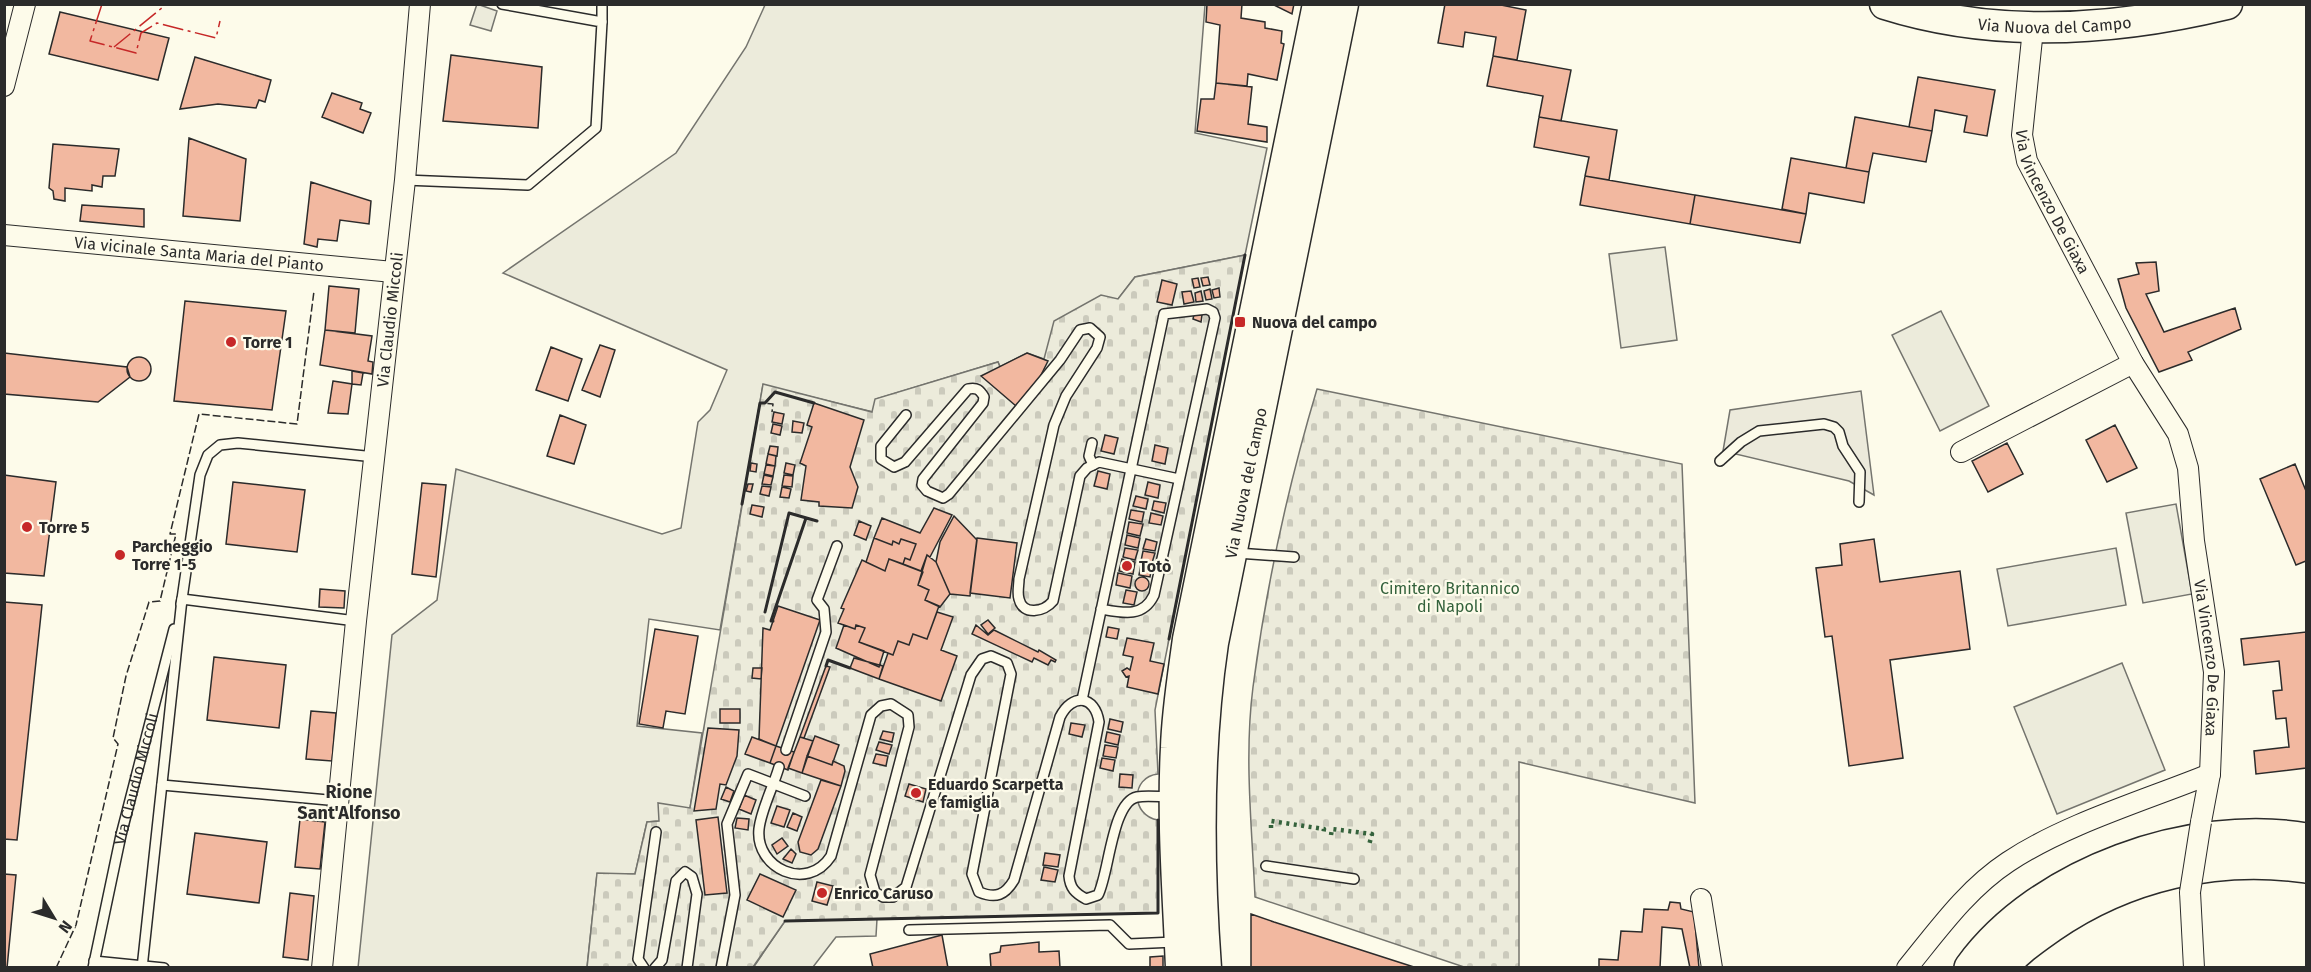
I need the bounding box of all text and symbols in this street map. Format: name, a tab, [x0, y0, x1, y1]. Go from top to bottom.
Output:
street label: Via Nuova del Campo	[1977, 13, 2133, 37]
street label: Via Vincenzo De Giaxa	[2012, 128, 2094, 277]
street label: Via vicinale Santa Maria del Pianto	[73, 233, 325, 275]
street label: Via Claudio Miccoli	[373, 251, 407, 388]
place label: Nuova del campo	[1252, 313, 1377, 332]
marker: Nuova del campo	[1233, 315, 1247, 329]
place label: Torre 1	[243, 333, 293, 352]
marker: Torre 1	[224, 335, 238, 349]
street label: Via Nuova del Campo	[1221, 406, 1271, 560]
place label: Torre 5	[39, 518, 90, 537]
marker: Torre 5	[20, 520, 34, 534]
place label: Parcheggio Torre 1-5	[132, 537, 213, 574]
marker: Parcheggio Torre 1-5	[113, 548, 127, 562]
place label: Totò	[1139, 557, 1171, 576]
marker: Totò	[1120, 559, 1134, 573]
street label: Via Vincenzo De Giaxa	[2190, 578, 2223, 737]
park label: Cimitero Britannico di Napoli	[1380, 579, 1520, 616]
street label: Via Claudio Miccoli	[110, 711, 162, 847]
place label: Eduardo Scarpetta e famiglia	[928, 775, 1064, 812]
district label: Rione Sant'Alfonso	[297, 781, 401, 824]
marker: Eduardo Scarpetta e famiglia	[909, 786, 923, 800]
place label: Enrico Caruso	[834, 884, 933, 903]
marker: Enrico Caruso	[815, 886, 829, 900]
north arrow	[24, 888, 84, 948]
text: N	[55, 917, 76, 937]

